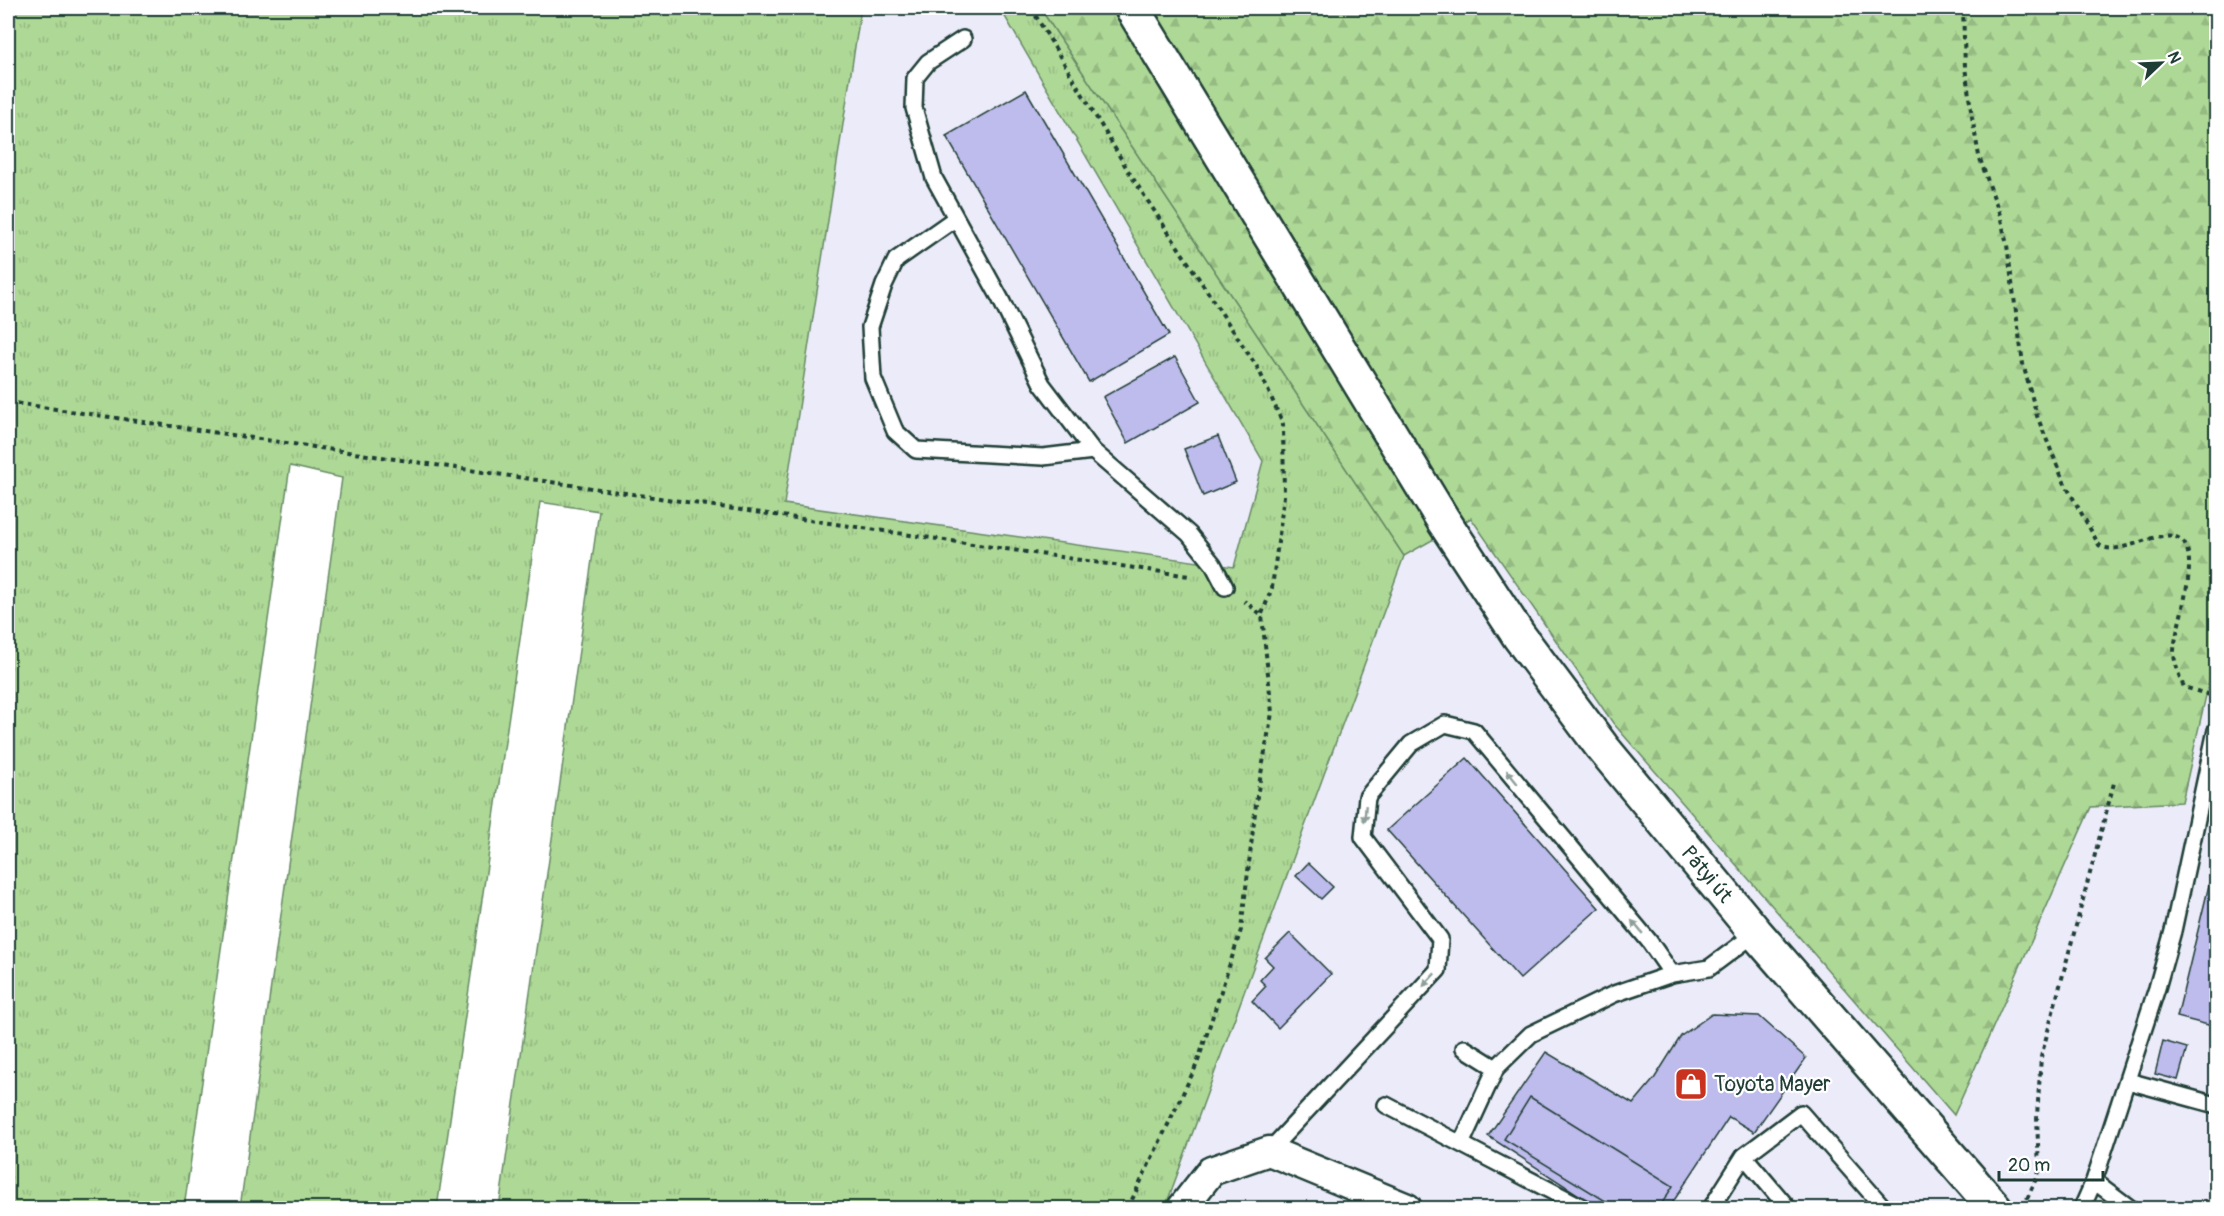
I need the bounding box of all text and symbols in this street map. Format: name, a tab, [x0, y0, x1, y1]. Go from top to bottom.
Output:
north arrow	[2131, 33, 2191, 93]
text: N	[2163, 49, 2185, 67]
one-way arrow	[1505, 769, 1518, 785]
one-way arrow	[1360, 805, 1370, 824]
street label: Pátyi út	[1675, 840, 1739, 909]
one-way arrow	[1631, 920, 1644, 935]
one-way arrow	[1423, 972, 1437, 986]
shop icon: Toyota Mayer	[1673, 1066, 1709, 1102]
place label: Toyota Mayer	[1714, 1071, 1831, 1098]
scale bar	[1999, 1144, 2102, 1182]
text: 20 m	[2008, 1154, 2050, 1177]

